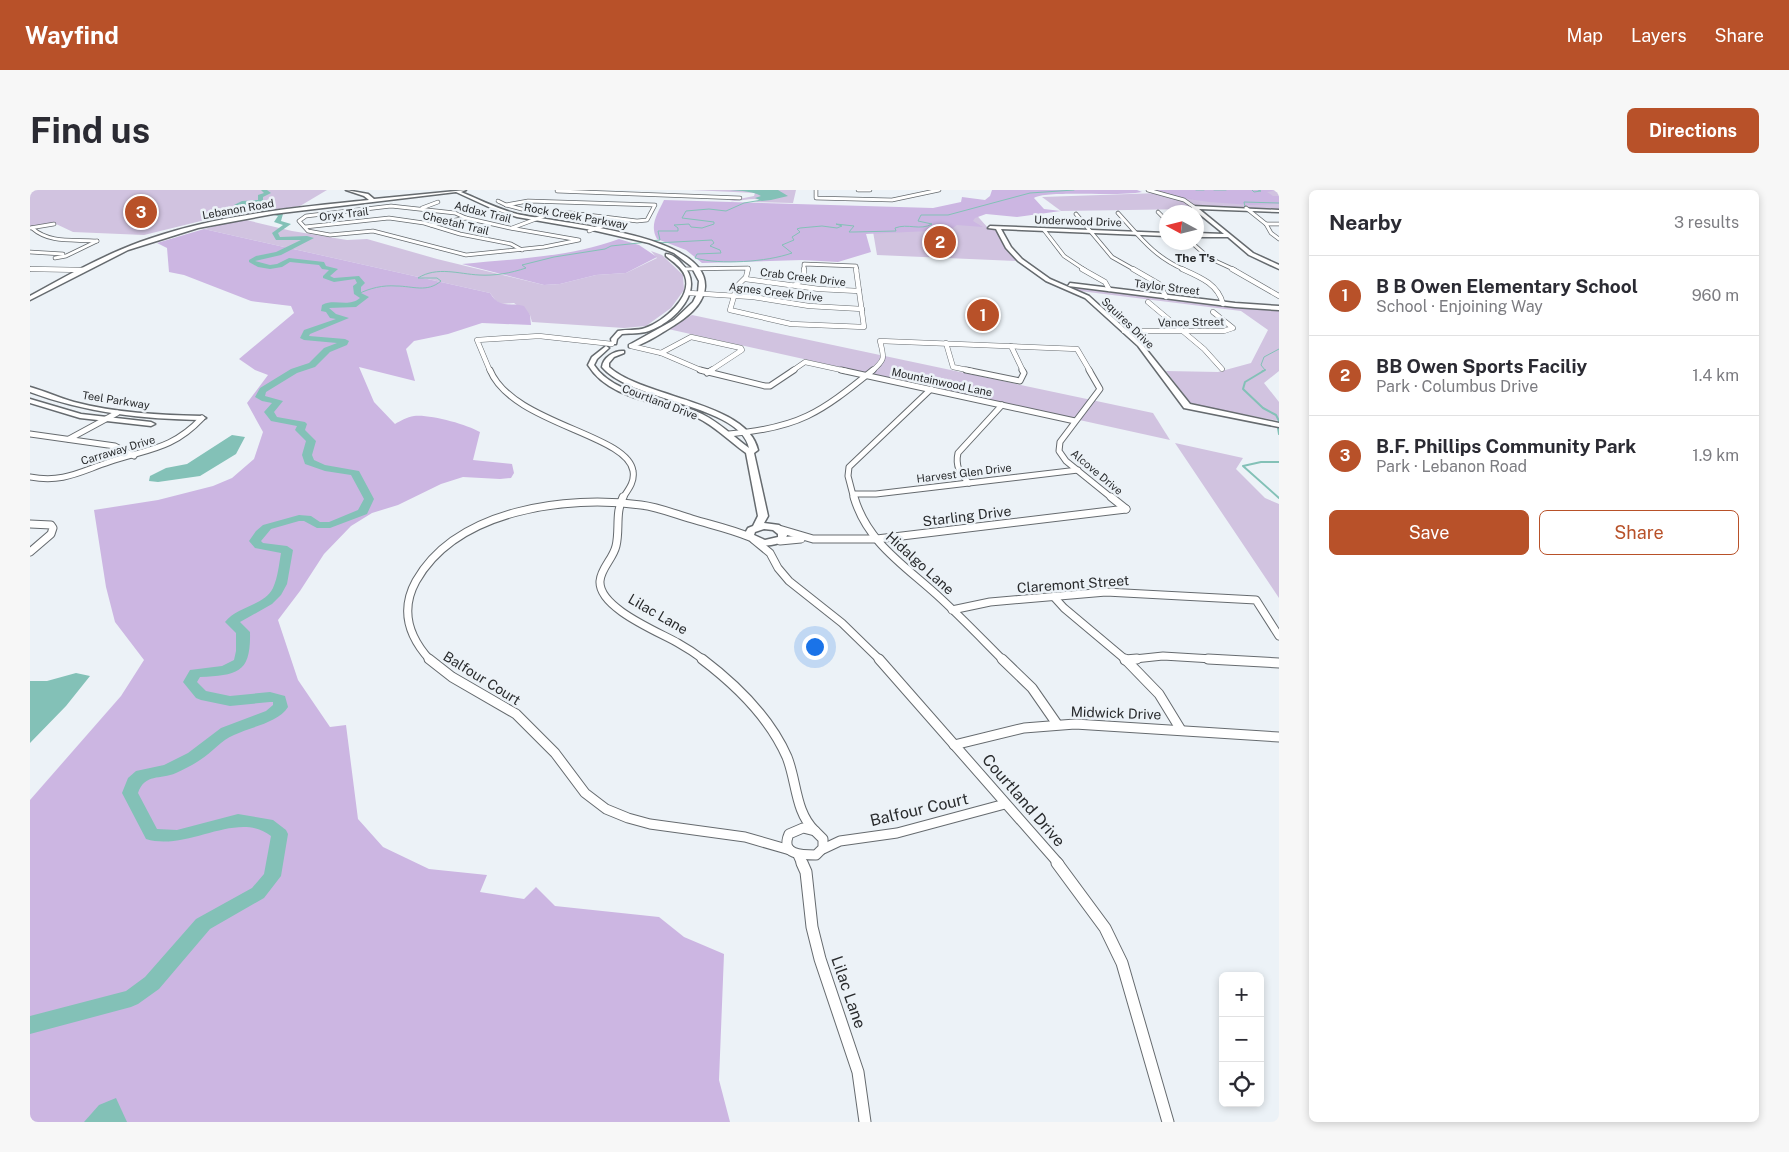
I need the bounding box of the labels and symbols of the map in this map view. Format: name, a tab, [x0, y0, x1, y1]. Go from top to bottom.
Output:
pin: 3	[125, 193, 157, 231]
street label: Lebanon Road	[201, 197, 275, 221]
street label: Addax Trail	[453, 199, 513, 225]
street label: Rock Creek Parkway	[523, 201, 629, 231]
street label: Oryx Trail	[319, 205, 369, 223]
north arrow	[1159, 205, 1204, 250]
street label: Cheetah Trail	[422, 209, 490, 237]
street label: Underwood Drive	[1034, 213, 1122, 229]
pin: 2	[924, 223, 956, 261]
district label: The T's	[1175, 251, 1215, 265]
street label: Crab Creek Drive	[759, 266, 847, 288]
street label: Taylor Street	[1133, 277, 1201, 297]
street label: Agnes Creek Drive	[728, 280, 824, 304]
street label: Squires Drive	[1099, 295, 1157, 351]
pin: 1	[967, 296, 999, 334]
street label: Vance Street	[1158, 315, 1224, 329]
street label: Mountainwood Lane	[891, 365, 993, 399]
street label: Courtland Drive	[621, 382, 699, 422]
street label: Teel Parkway	[81, 389, 151, 411]
street label: Carraway Drive	[79, 433, 157, 467]
street label: Alcove Drive	[1069, 447, 1125, 497]
street label: Harvest Glen Drive	[916, 461, 1012, 485]
street label: Starling Drive	[922, 503, 1012, 529]
street label: Hidalgo Lane	[883, 528, 957, 598]
street label: Claremont Street	[1016, 572, 1130, 596]
street label: Lilac Lane	[625, 591, 691, 637]
your location	[802, 634, 828, 660]
street label: Balfour Court	[440, 648, 524, 708]
street label: Midwick Drive	[1070, 703, 1162, 723]
street label: Courtland Drive	[978, 750, 1069, 850]
street label: Balfour Court	[868, 789, 970, 830]
street label: Lilac Lane	[827, 953, 870, 1031]

